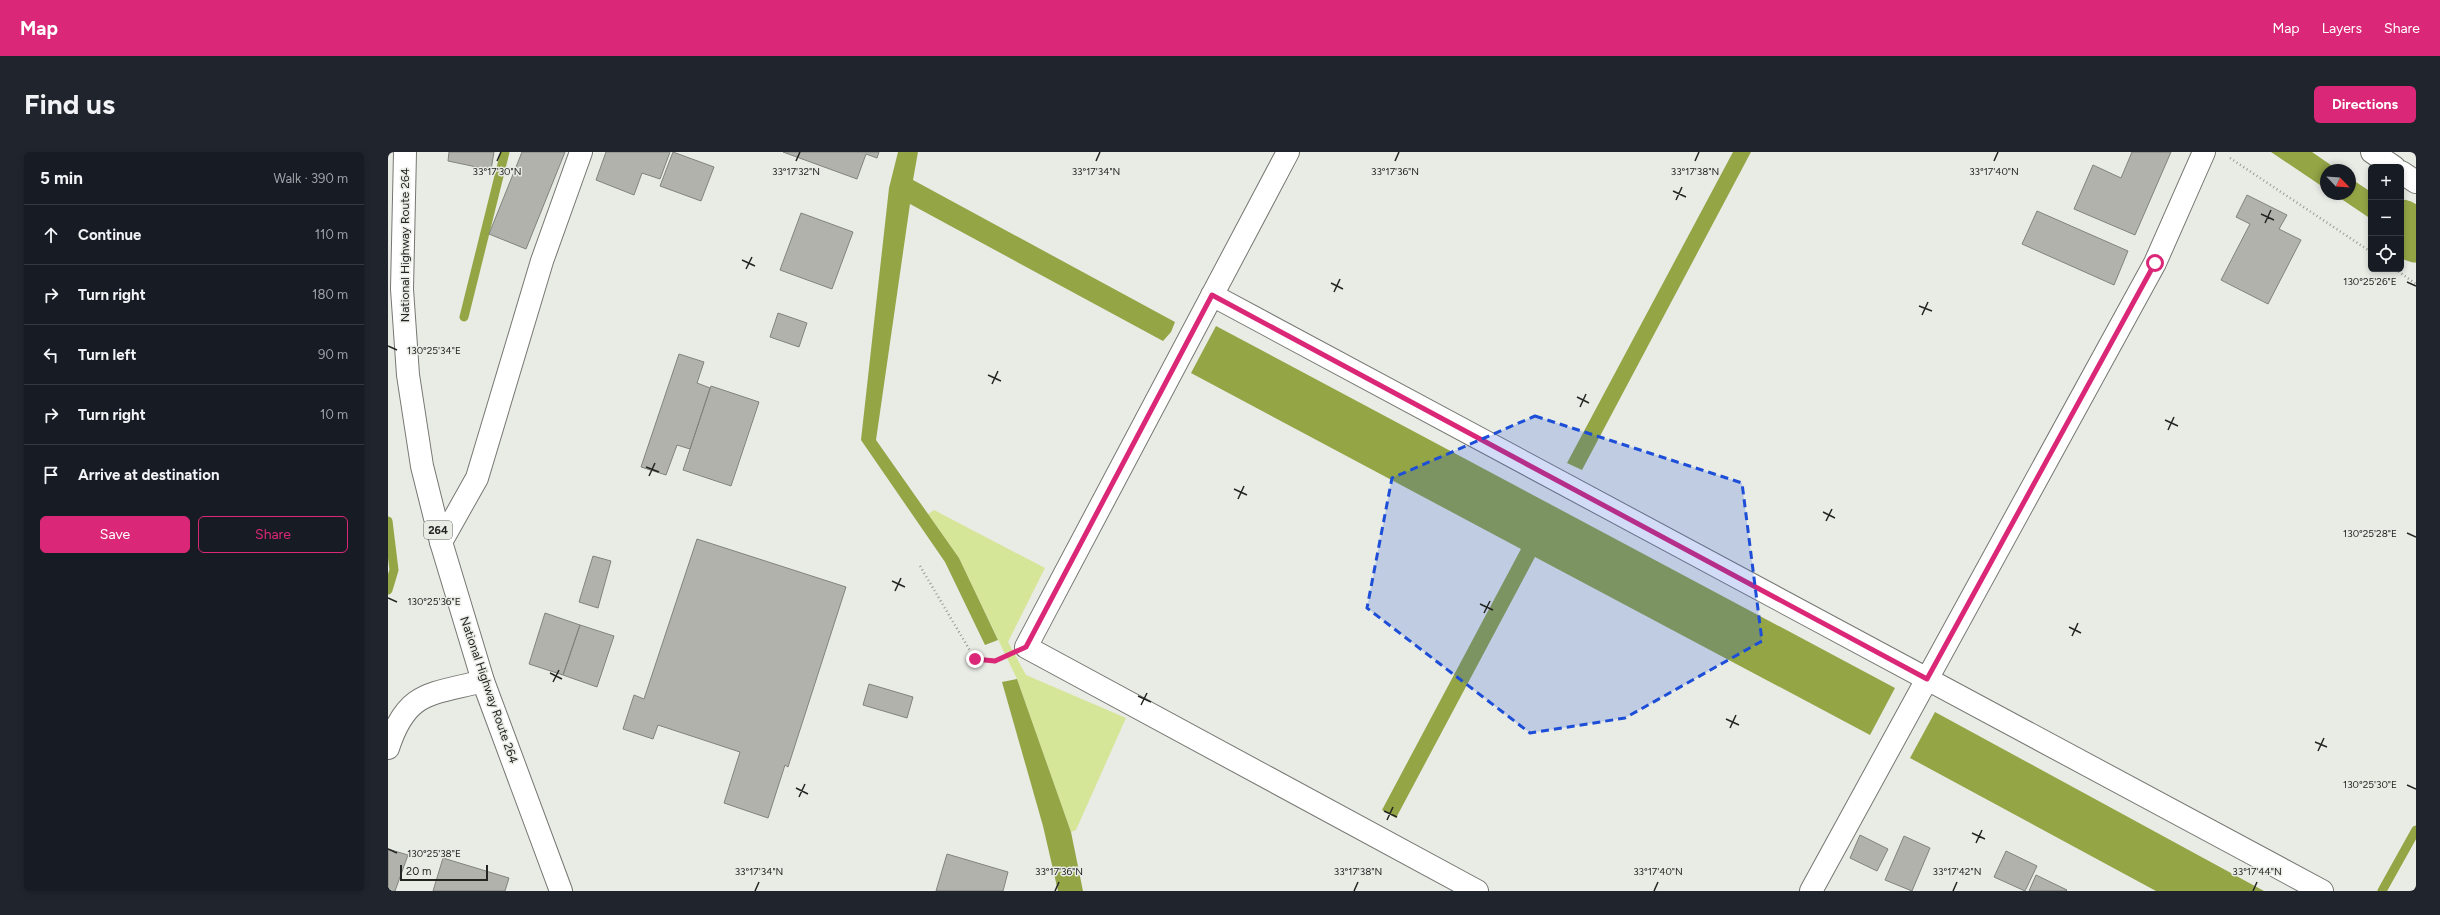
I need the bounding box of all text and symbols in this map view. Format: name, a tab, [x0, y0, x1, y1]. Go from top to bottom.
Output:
text: Map	[20, 17, 58, 40]
text: Map	[2272, 20, 2300, 37]
text: Layers	[2322, 20, 2362, 37]
text: Share	[2384, 20, 2420, 37]
button: Directions	[2314, 86, 2416, 123]
text: Find us	[24, 87, 115, 121]
north arrow	[2320, 164, 2356, 200]
map controls	[2368, 164, 2404, 272]
button: +	[2368, 164, 2404, 200]
text: 33°17'30"N	[473, 165, 521, 178]
text: 33°17'32"N	[772, 165, 820, 178]
text: 33°17'34"N	[1072, 165, 1120, 178]
text: 33°17'36"N	[1371, 165, 1419, 178]
text: 33°17'38"N	[1671, 165, 1719, 178]
text: 33°17'40"N	[1969, 165, 2019, 178]
street label: National Highway Route 264	[398, 167, 412, 322]
text: 5 min	[40, 168, 83, 188]
text: Walk · 390 m	[273, 171, 348, 186]
button: −	[2368, 200, 2404, 236]
icon: ahead	[40, 224, 62, 246]
text: Continue	[78, 226, 141, 244]
text: 110 m	[315, 227, 348, 242]
button: locate	[2368, 236, 2404, 272]
route start	[2146, 254, 2164, 272]
text: 130°25'26"E	[2343, 275, 2397, 288]
icon: right	[40, 284, 62, 306]
text: Turn right	[78, 286, 146, 304]
text: 180 m	[312, 287, 348, 302]
icon: left	[40, 344, 62, 366]
text: 130°25'34"E	[407, 344, 461, 357]
text: Turn left	[78, 346, 136, 364]
text: 90 m	[318, 347, 348, 362]
icon: right	[40, 404, 62, 426]
text: Turn right	[78, 406, 146, 424]
text: 10 m	[320, 407, 348, 422]
icon: arrive	[40, 464, 62, 486]
text: Arrive at destination	[78, 466, 219, 484]
button: Save	[40, 516, 190, 553]
button: Share	[198, 516, 348, 553]
road number: 264	[424, 521, 452, 539]
text: 130°25'28"E	[2343, 527, 2397, 540]
text: 130°25'36"E	[407, 595, 461, 608]
street label: National Highway Route 264	[457, 615, 521, 766]
route end	[966, 650, 984, 668]
text: 130°25'30"E	[2343, 778, 2397, 791]
text: 130°25'38"E	[407, 847, 461, 860]
scale bar	[400, 863, 488, 882]
text: 20 m	[406, 865, 431, 878]
text: 33°17'34"N	[735, 865, 783, 878]
text: 33°17'36"N	[1035, 865, 1083, 878]
text: 33°17'38"N	[1334, 865, 1382, 878]
text: 33°17'40"N	[1633, 865, 1683, 878]
text: 33°17'42"N	[1933, 865, 1981, 878]
text: 33°17'44"N	[2232, 865, 2282, 878]

